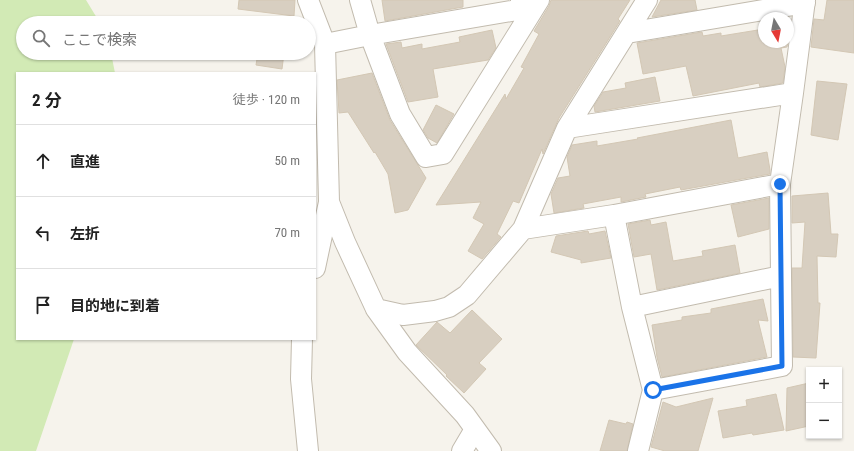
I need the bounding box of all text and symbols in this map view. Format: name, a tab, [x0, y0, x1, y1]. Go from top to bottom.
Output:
north arrow	[758, 12, 794, 48]
search box	[16, 16, 316, 60]
icon: search	[30, 27, 52, 49]
text: ここで検索	[62, 31, 137, 49]
text: 2 分	[32, 90, 62, 110]
text: 徒歩 · 120 m	[233, 92, 300, 107]
icon: ahead	[32, 150, 54, 172]
text: 直進	[70, 153, 100, 171]
text: 50 m	[274, 153, 300, 168]
route end	[771, 175, 789, 193]
icon: left	[32, 222, 54, 244]
text: 左折	[70, 225, 100, 243]
text: 70 m	[274, 225, 300, 240]
icon: arrive	[32, 294, 54, 316]
text: 目的地に到着	[70, 297, 160, 315]
map controls	[806, 367, 842, 439]
button: +	[806, 367, 842, 403]
route start	[644, 381, 662, 399]
button: −	[806, 403, 842, 439]

